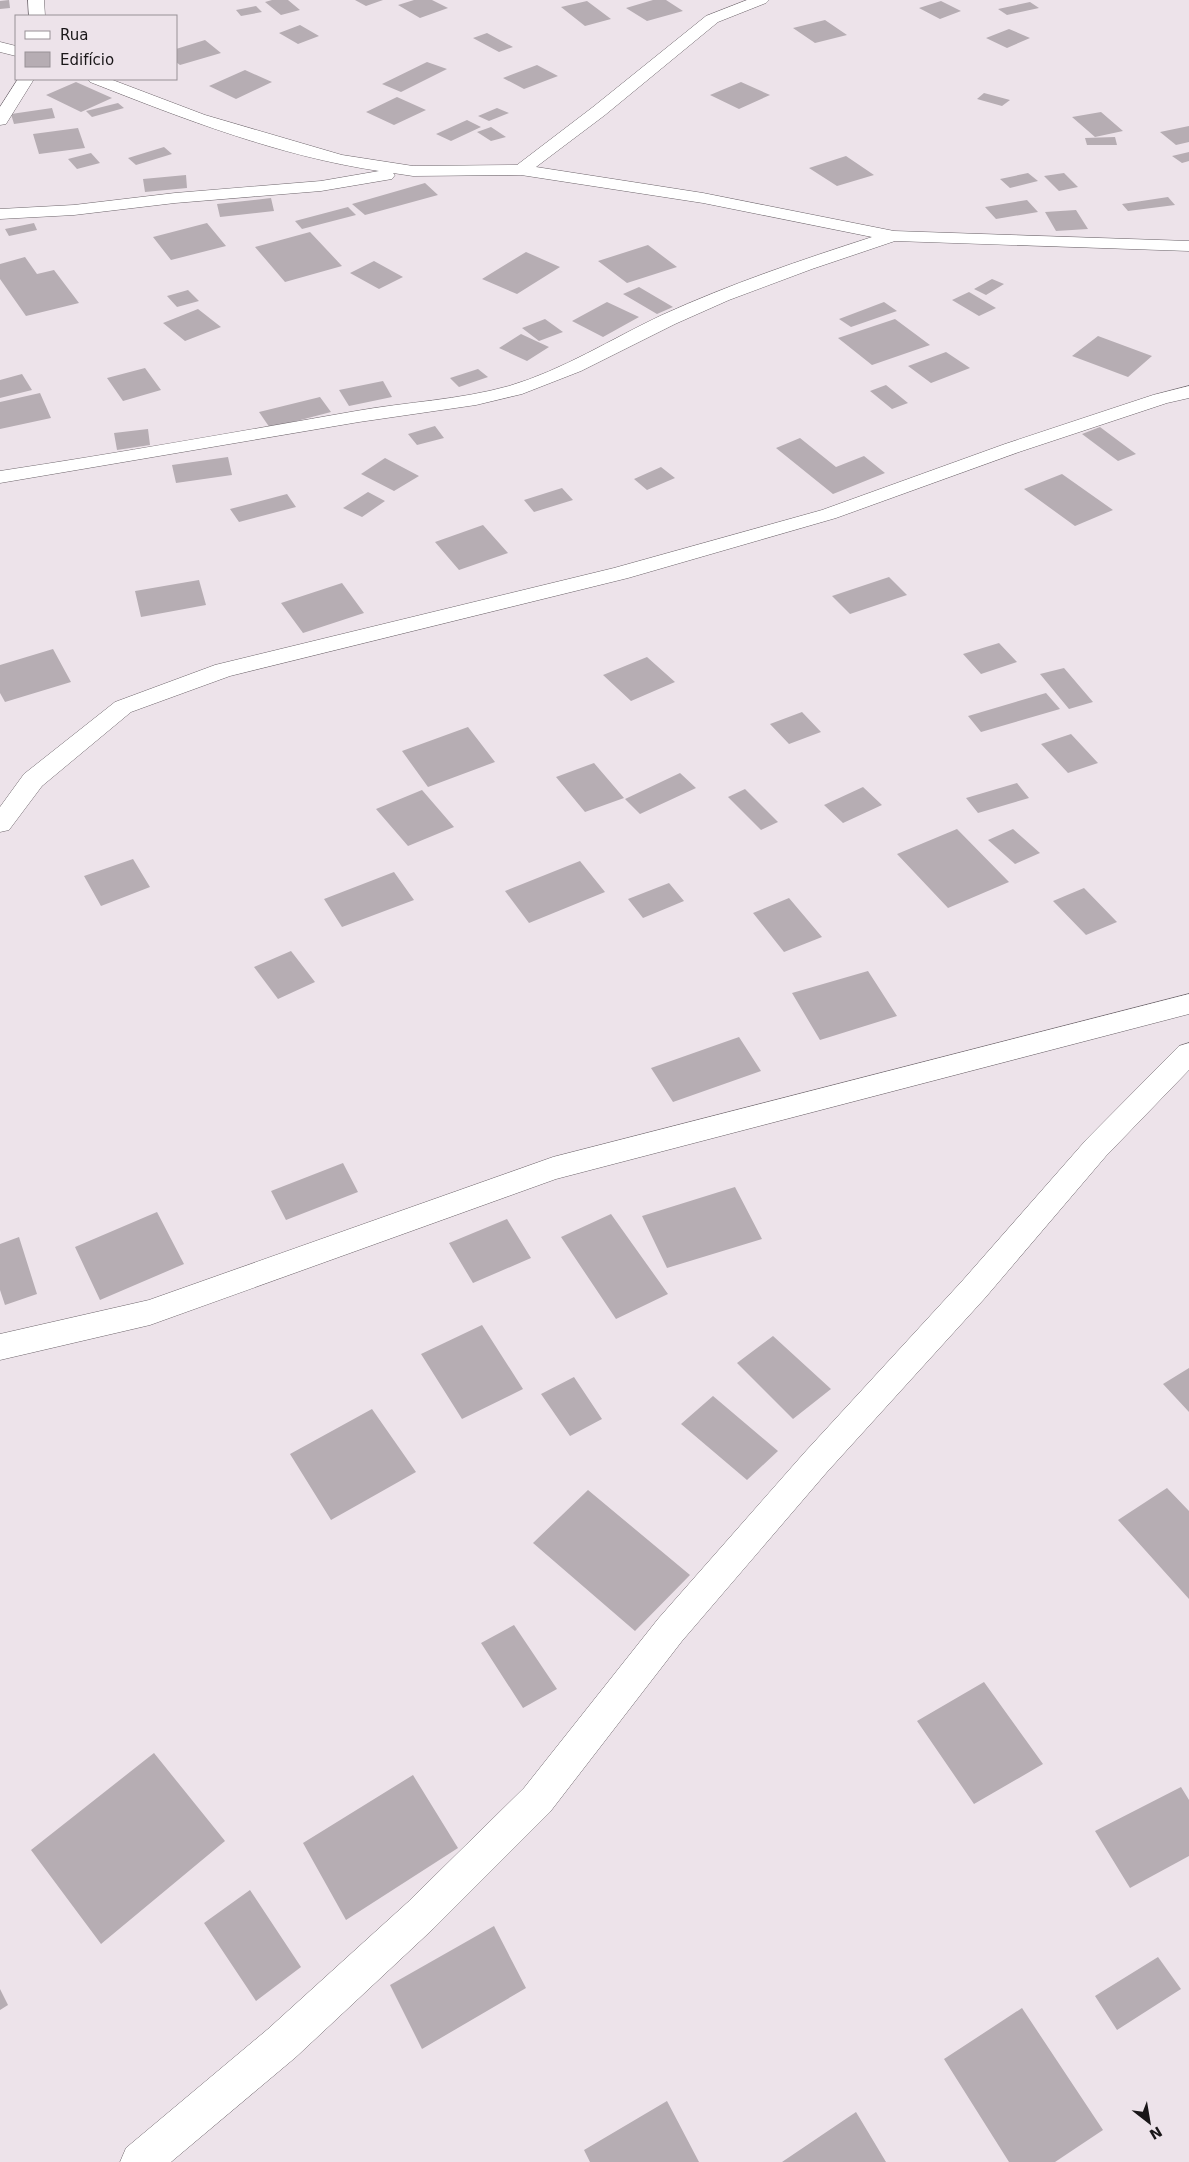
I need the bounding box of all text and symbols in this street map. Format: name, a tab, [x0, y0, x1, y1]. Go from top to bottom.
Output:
legend	[15, 15, 178, 80]
text: Rua	[60, 26, 88, 44]
text: Edifício	[60, 51, 114, 69]
north arrow	[1124, 2097, 1174, 2147]
text: N	[1147, 2123, 1165, 2143]

